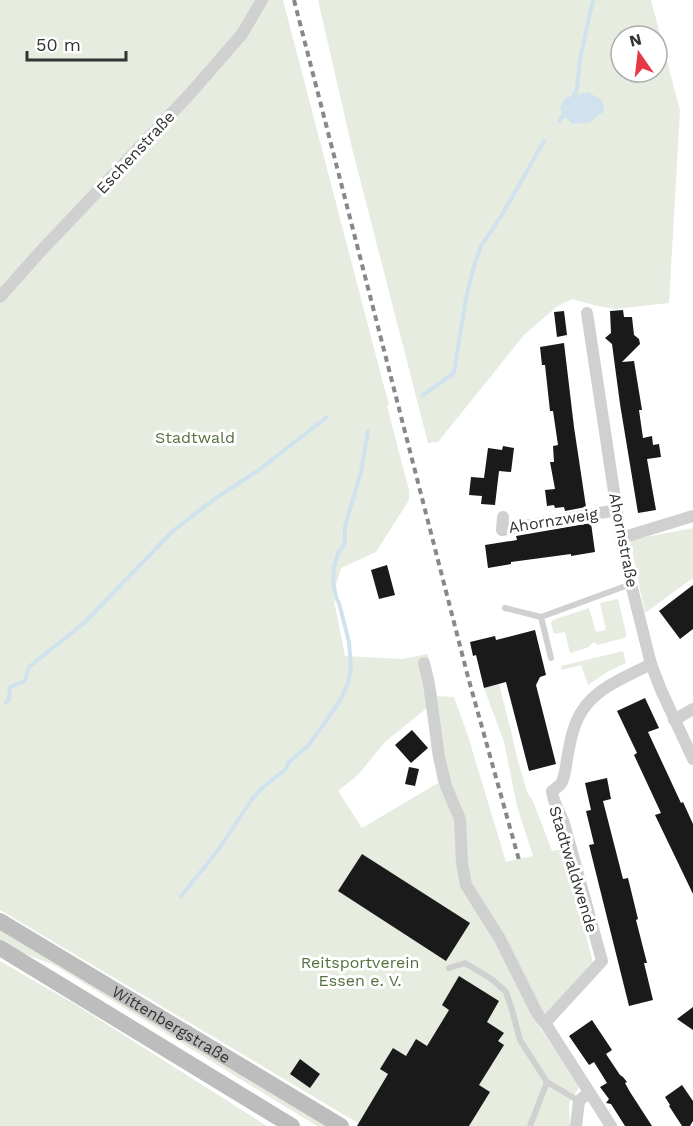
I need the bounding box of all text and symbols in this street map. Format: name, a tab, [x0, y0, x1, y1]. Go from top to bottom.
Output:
scale bar	[27, 24, 126, 62]
north arrow	[609, 24, 669, 84]
text: N	[627, 29, 644, 51]
text: 50 m	[36, 34, 81, 55]
street label: Eschenstraße	[92, 107, 179, 198]
park label: Stadtwald	[155, 428, 235, 447]
street label: Ahornstraße	[605, 491, 642, 589]
street label: Ahornzweig	[507, 504, 600, 537]
street label: Stadtwaldwende	[545, 804, 602, 935]
park label: Reitsportverein Essen e. V.	[301, 953, 419, 990]
street label: Wittenbergstraße	[109, 982, 234, 1067]

